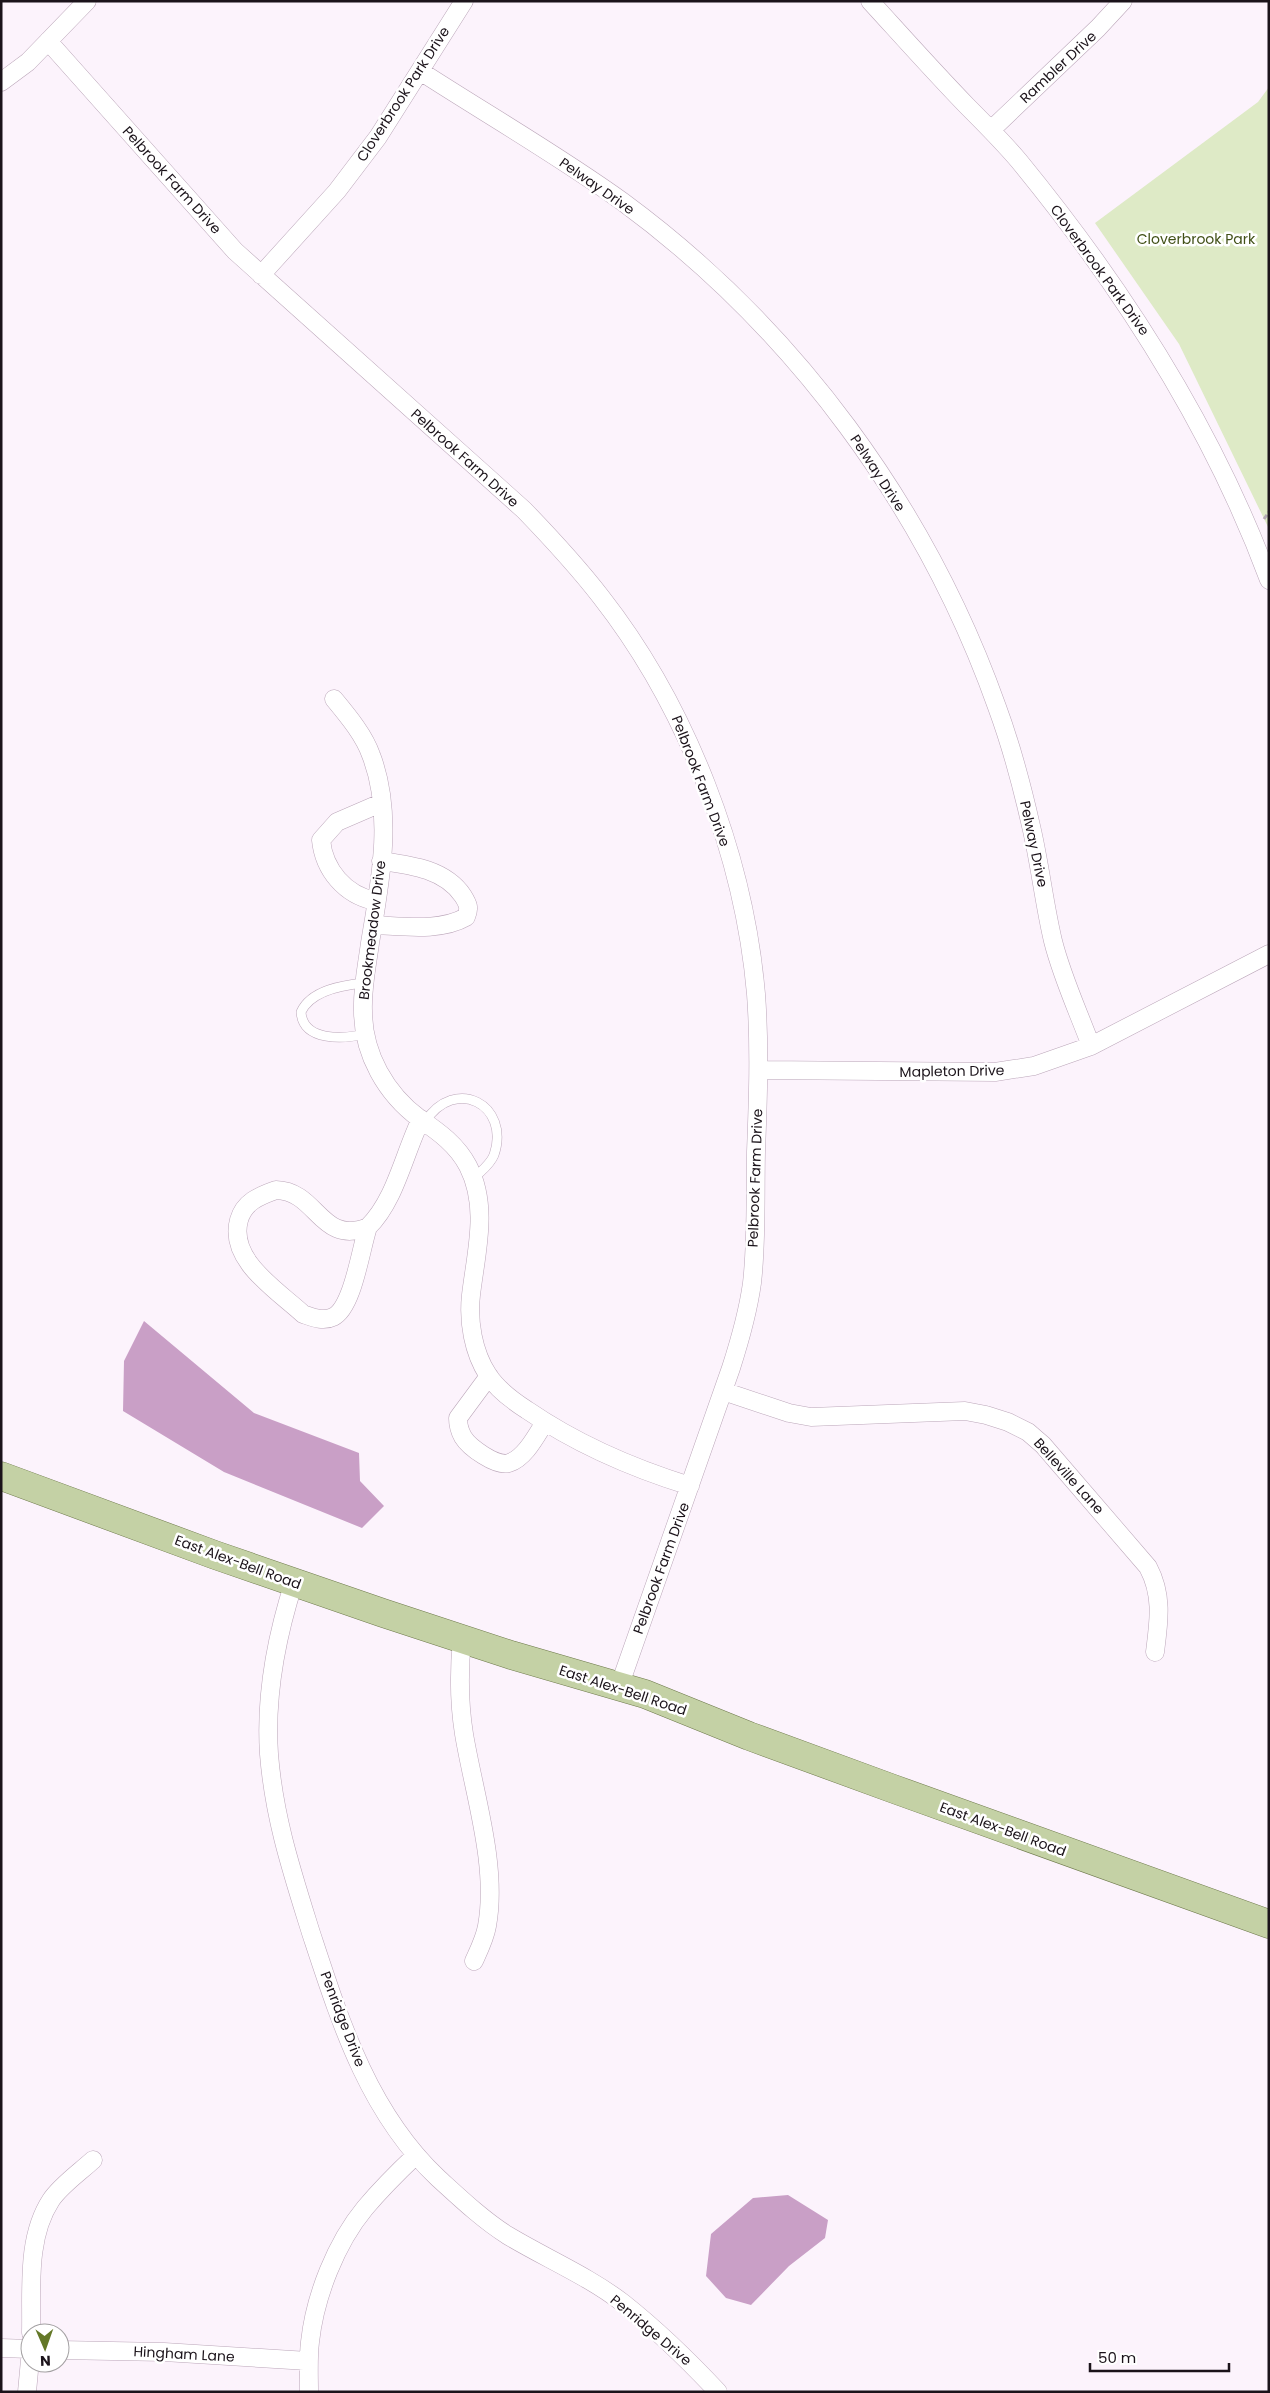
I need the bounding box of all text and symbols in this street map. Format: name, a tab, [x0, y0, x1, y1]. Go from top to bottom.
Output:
street label: Cloverbrook Park Drive	[352, 22, 454, 165]
street label: Rambler Drive	[1015, 26, 1101, 108]
street label: Pelbrook Farm Drive	[118, 122, 226, 238]
street label: Pelway Drive	[555, 153, 639, 220]
street label: Cloverbrook Park Drive	[1046, 200, 1155, 340]
park label: Cloverbrook Park	[1137, 229, 1256, 249]
street label: Pelbrook Farm Drive	[407, 404, 523, 512]
street label: Pelway Drive	[846, 431, 910, 516]
street label: Pelbrook Farm Drive	[667, 713, 735, 850]
street label: Pelway Drive	[1015, 799, 1053, 889]
street label: Brookmeadow Drive	[354, 859, 391, 1001]
street label: Mapleton Drive	[899, 1060, 1005, 1082]
street label: Pelbrook Farm Drive	[743, 1108, 767, 1248]
street label: Belleville Lane	[1029, 1433, 1109, 1519]
street label: Pelbrook Farm Drive	[628, 1499, 694, 1637]
street label: East Alex-Bell Road	[172, 1530, 304, 1594]
street label: East Alex-Bell Road	[557, 1660, 689, 1720]
street label: East Alex-Bell Road	[937, 1797, 1069, 1861]
street label: Penridge Drive	[316, 1968, 371, 2070]
street label: Penridge Drive	[606, 2290, 696, 2370]
north arrow	[20, 2323, 70, 2373]
scale bar	[1090, 2340, 1229, 2372]
street label: Hingham Lane	[133, 2341, 235, 2367]
text: 50 m	[1098, 2347, 1136, 2368]
text: N	[40, 2351, 51, 2371]

